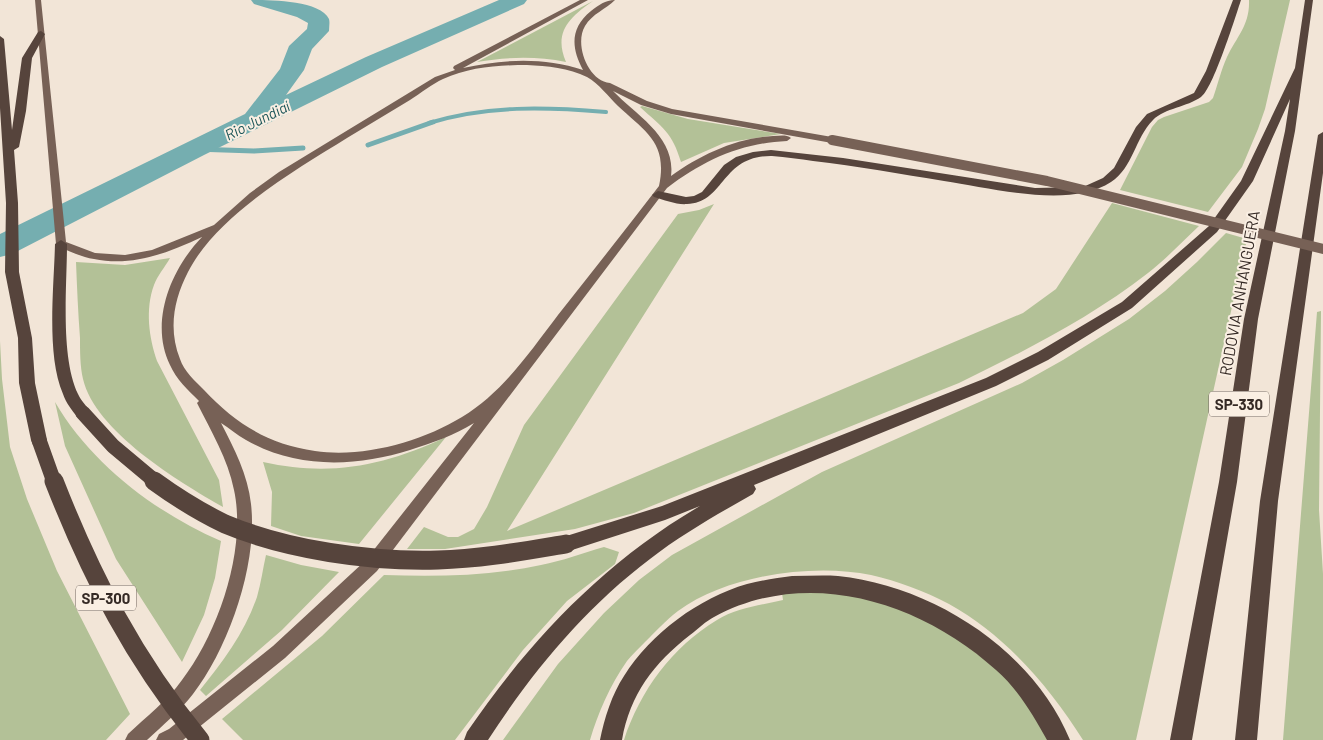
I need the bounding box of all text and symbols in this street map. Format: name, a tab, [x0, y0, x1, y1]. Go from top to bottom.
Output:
water label: Rio Jundiaí	[222, 96, 293, 143]
street label: RODOVIA ANHANGUERA	[1215, 209, 1263, 377]
road number: SP-330	[1209, 392, 1269, 416]
road number: SP-300	[76, 586, 136, 610]

